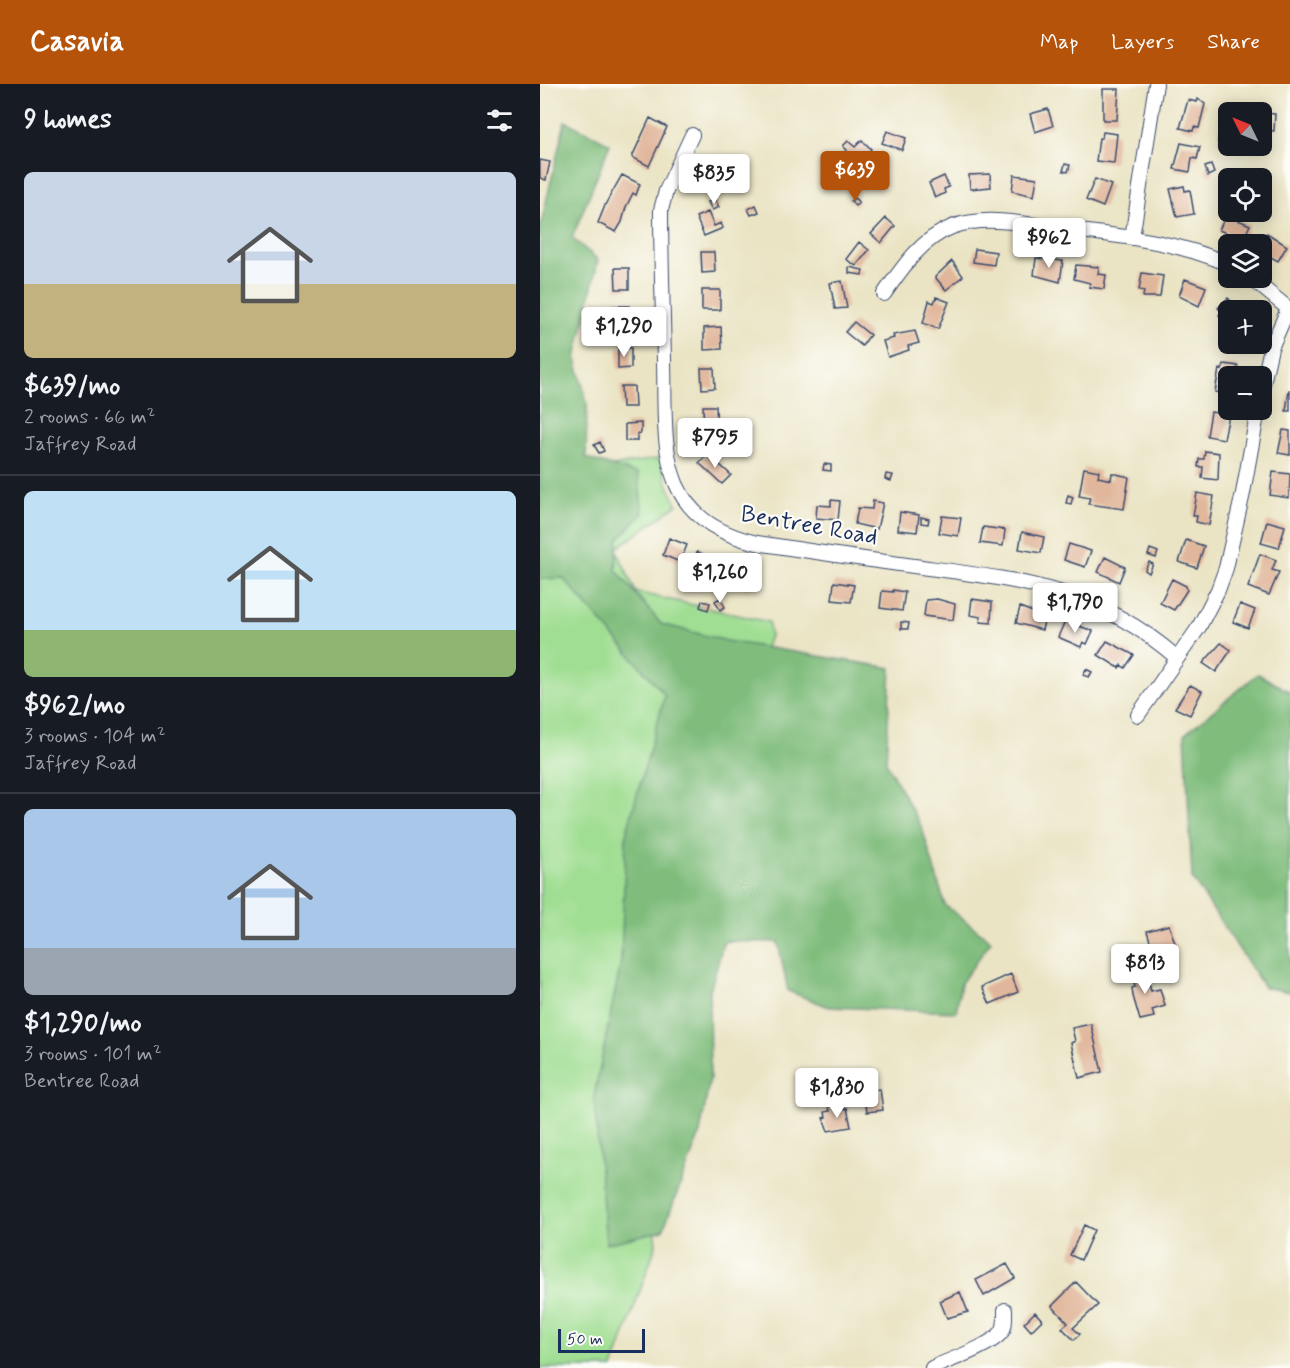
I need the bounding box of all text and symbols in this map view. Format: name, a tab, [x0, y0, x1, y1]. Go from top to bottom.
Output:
text: Casavia	[30, 24, 124, 61]
text: Map	[1040, 28, 1078, 56]
text: Layers	[1111, 28, 1174, 56]
text: Share	[1207, 28, 1260, 56]
north arrow	[1218, 102, 1272, 156]
map controls	[1218, 102, 1272, 420]
text: 9 homes	[24, 103, 112, 137]
icon: filters	[483, 104, 516, 137]
pin: $639	[819, 151, 891, 202]
pin: $835	[678, 154, 750, 205]
text: $639	[835, 157, 876, 184]
text: $835	[693, 160, 735, 187]
button: locate	[1218, 168, 1272, 222]
icon: home	[216, 211, 324, 319]
pin: $962	[1013, 218, 1085, 269]
text: $962	[1027, 224, 1071, 251]
button: layers	[1218, 234, 1272, 288]
button: +	[1218, 300, 1272, 354]
pin: $1,290	[575, 307, 673, 358]
text: $1,290	[595, 313, 653, 340]
button: −	[1218, 366, 1272, 420]
text: $639/mo	[24, 370, 120, 404]
text: 2 rooms · 66 m²	[24, 404, 155, 431]
pin: $795	[679, 418, 751, 469]
text: $795	[692, 424, 738, 451]
text: Jaffrey Road	[24, 431, 136, 458]
street label: Bentree Road	[738, 499, 880, 553]
icon: home	[216, 530, 324, 638]
pin: $1,260	[671, 553, 769, 604]
text: $1,260	[692, 559, 748, 586]
pin: $1,790	[1026, 583, 1124, 634]
text: $1,790	[1047, 589, 1103, 616]
text: $962/mo	[24, 689, 125, 723]
text: 3 rooms · 104 m²	[24, 723, 166, 750]
text: Jaffrey Road	[24, 750, 136, 777]
icon: home	[216, 848, 324, 956]
pin: $813	[1109, 944, 1181, 995]
text: $813	[1125, 950, 1165, 977]
text: $1,290/mo	[24, 1007, 142, 1041]
text: 3 rooms · 101 m²	[24, 1041, 162, 1068]
text: Bentree Road	[24, 1068, 139, 1095]
pin: $1,830	[788, 1068, 886, 1119]
text: $1,830	[809, 1074, 865, 1101]
scale bar	[558, 1326, 645, 1354]
text: 50 m	[567, 1329, 603, 1350]

